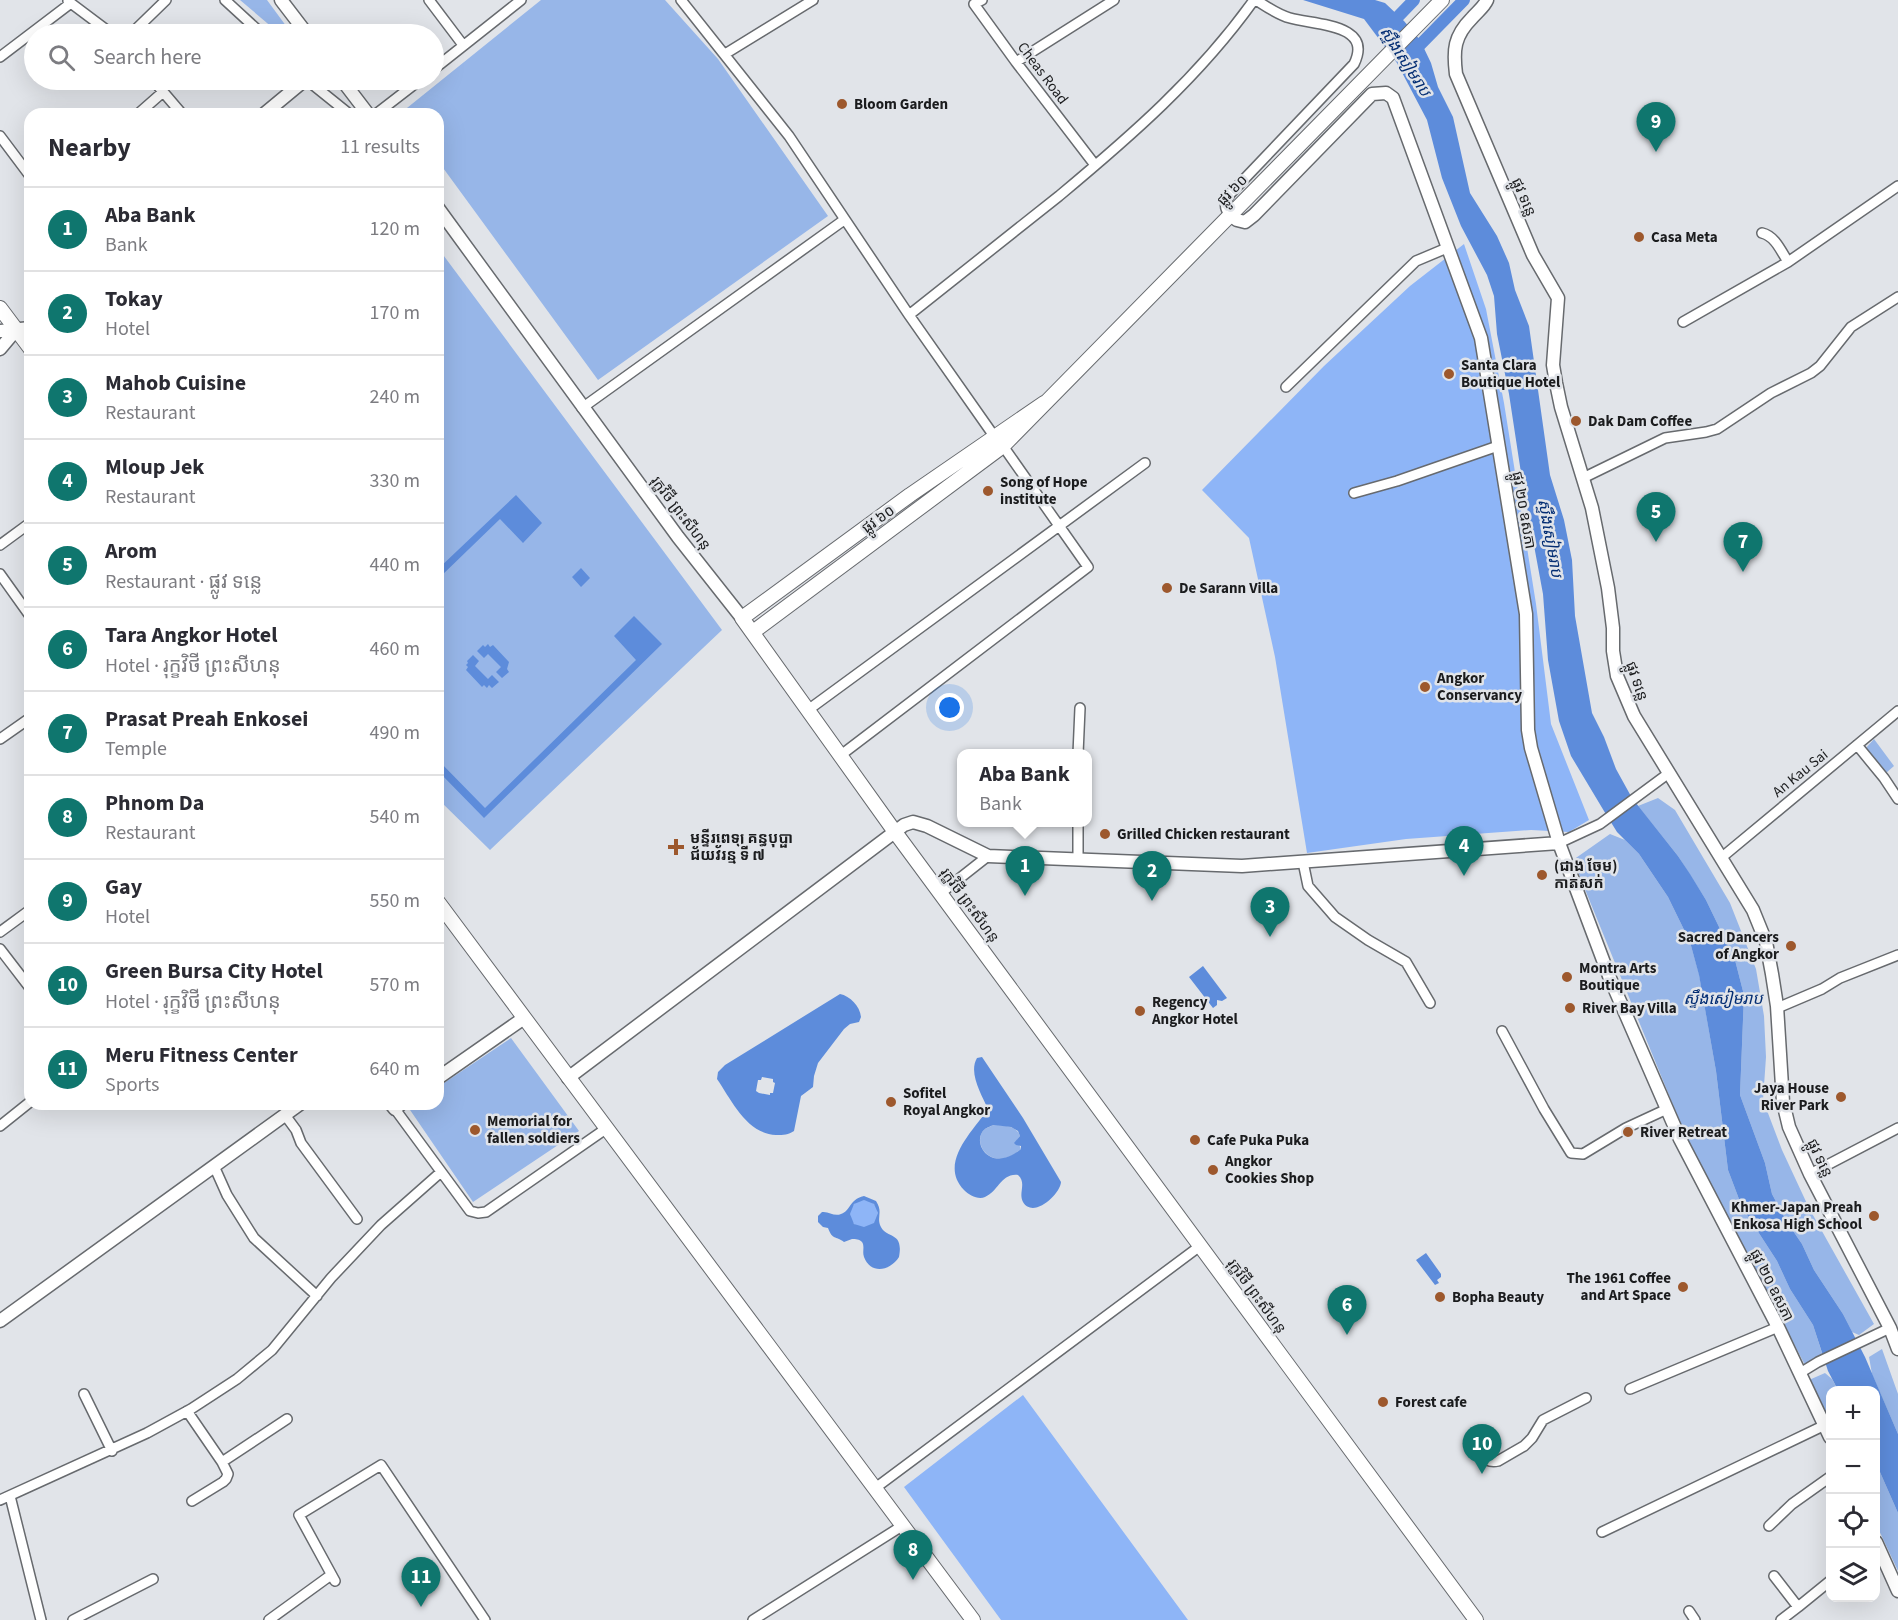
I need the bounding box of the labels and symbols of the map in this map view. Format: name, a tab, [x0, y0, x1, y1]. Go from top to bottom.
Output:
water label: ស្ទឹងសៀមរាប	[1374, 22, 1437, 102]
street label: Cheas Road	[1012, 38, 1073, 109]
place label: Bloom Garden	[854, 94, 948, 115]
marker: Bloom Garden	[835, 97, 849, 111]
pin: 9	[1636, 102, 1676, 152]
street label: ផ្លូវ ៦០	[1212, 170, 1254, 212]
street label: ផ្លូវ ទន្លេ	[1504, 175, 1541, 221]
place label: Casa Meta	[1651, 227, 1718, 248]
marker: Casa Meta	[1632, 230, 1646, 244]
place label: Santa Clara Boutique Hotel	[1461, 355, 1561, 393]
marker: Santa Clara Boutique Hotel	[1442, 367, 1456, 381]
place label: Dak Dam Coffee	[1588, 411, 1692, 432]
marker: Dak Dam Coffee	[1569, 414, 1583, 428]
street label: ផ្លូវ ២០ ឧសភា	[1504, 470, 1541, 551]
street label: រុក្ខវិថី ព្រះសីហនុ	[646, 472, 716, 555]
place label: Song of Hope institute	[1000, 472, 1088, 510]
marker: Song of Hope institute	[981, 484, 995, 498]
pin: 5	[1636, 492, 1676, 542]
water label: ស្ទឹងសៀមរាប	[1532, 497, 1568, 581]
street label: ផ្លូវ ៦០	[857, 500, 901, 541]
pin: 7	[1724, 522, 1762, 572]
place label: De Sarann Villa	[1179, 578, 1278, 599]
marker: De Sarann Villa	[1160, 581, 1174, 595]
street label: ផ្លូវ ទន្លេ	[1618, 659, 1653, 704]
place label: Angkor Conservancy	[1436, 668, 1522, 706]
marker: Angkor Conservancy	[1418, 680, 1432, 694]
your location	[935, 693, 964, 722]
street label: An Kau Sai	[1768, 744, 1833, 802]
place label: Grilled Chicken restaurant	[1117, 824, 1290, 845]
pin: 4	[1444, 826, 1484, 876]
marker: Grilled Chicken restaurant	[1098, 827, 1112, 841]
place label: មន្ទីរពេទ្យ គន្ធបុប្ផា ជ័យវ័រន្ម ទី ៧	[690, 828, 793, 866]
marker: មន្ទីរពេទ្យ គន្ធបុប្ផា ជ័យវ័រន្ម ទី ៧	[667, 838, 685, 856]
pin: 1	[1006, 846, 1044, 896]
pin: 2	[1132, 852, 1172, 901]
place label: (ជាង ចែម) កាត់សក់	[1554, 856, 1618, 894]
street label: រុក្ខវិថី ព្រះសីហនុ	[935, 863, 1004, 947]
marker: (ជាង ចែម) កាត់សក់	[1535, 868, 1549, 882]
pin: 3	[1250, 888, 1290, 937]
place label: Sacred Dancers of Angkor	[1678, 927, 1779, 965]
marker: Sacred Dancers of Angkor	[1784, 939, 1798, 953]
place label: Montra Arts Boutique	[1579, 958, 1657, 996]
marker: Montra Arts Boutique	[1560, 970, 1574, 984]
water label: ស្ទឹងសៀមរាប	[1683, 988, 1764, 1010]
place label: Regency Angkor Hotel	[1151, 992, 1239, 1030]
place label: River Bay Villa	[1582, 998, 1677, 1019]
marker: River Bay Villa	[1563, 1001, 1577, 1015]
marker: Regency Angkor Hotel	[1133, 1004, 1147, 1018]
place label: Jaya House River Park	[1754, 1078, 1830, 1116]
place label: Sofitel Royal Angkor	[903, 1083, 990, 1121]
marker: Jaya House River Park	[1834, 1090, 1848, 1104]
marker: Sofitel Royal Angkor	[884, 1095, 898, 1109]
place label: Memorial for fallen soldiers	[487, 1111, 580, 1149]
place label: River Retreat	[1640, 1122, 1727, 1143]
marker: Memorial for fallen soldiers	[468, 1123, 482, 1137]
marker: River Retreat	[1621, 1125, 1635, 1139]
place label: Cafe Puka Puka	[1207, 1130, 1309, 1151]
marker: Cafe Puka Puka	[1188, 1133, 1202, 1147]
street label: ផ្លូវ ទន្លេ	[1799, 1136, 1838, 1182]
place label: Angkor Cookies Shop	[1224, 1151, 1314, 1189]
marker: Angkor Cookies Shop	[1206, 1163, 1220, 1177]
place label: Khmer-Japan Preah Enkosa High School	[1731, 1197, 1863, 1235]
marker: Khmer-Japan Preah Enkosa High School	[1867, 1209, 1881, 1223]
street label: ផ្លូវ ២០ ឧសភា	[1742, 1245, 1799, 1326]
street label: រុក្ខវិថី ព្រះសីហនុ	[1222, 1254, 1291, 1338]
place label: The 1961 Coffee and Art Space	[1566, 1268, 1671, 1306]
marker: The 1961 Coffee and Art Space	[1676, 1280, 1690, 1294]
pin: 6	[1328, 1286, 1366, 1335]
place label: Bopha Beauty	[1452, 1287, 1544, 1308]
marker: Bopha Beauty	[1433, 1290, 1447, 1304]
place label: Forest cafe	[1395, 1392, 1467, 1413]
marker: Forest cafe	[1376, 1395, 1390, 1409]
pin: 10	[1462, 1424, 1502, 1474]
pin: 8	[894, 1530, 932, 1580]
pin: 11	[402, 1558, 440, 1607]

